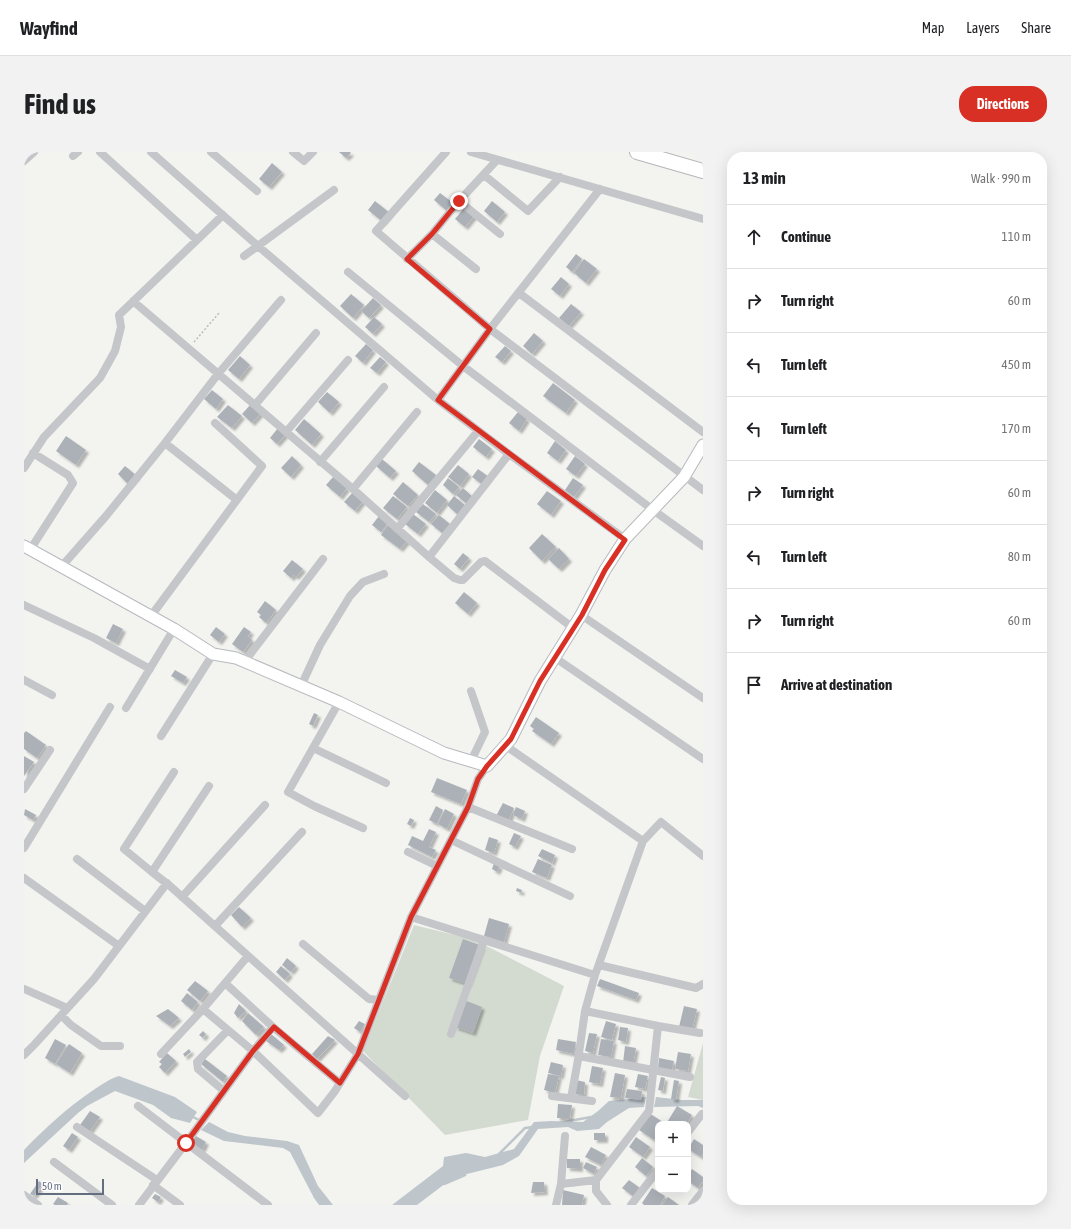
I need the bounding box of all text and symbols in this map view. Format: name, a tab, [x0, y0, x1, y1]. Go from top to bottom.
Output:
text: Wayfind	[20, 17, 78, 39]
text: Map	[922, 20, 944, 36]
text: Layers	[966, 20, 999, 36]
text: Share	[1021, 20, 1051, 36]
button: Directions	[959, 86, 1047, 122]
text: Find us	[24, 88, 96, 120]
text: 13 min	[743, 168, 786, 188]
text: Walk · 990 m	[971, 171, 1031, 186]
route end	[450, 192, 468, 210]
icon: ahead	[743, 226, 765, 248]
text: Continue	[781, 228, 831, 245]
text: 110 m	[1002, 229, 1031, 244]
icon: right	[743, 290, 765, 312]
text: Turn right	[781, 292, 834, 309]
text: 60 m	[1008, 293, 1031, 308]
icon: left	[743, 354, 765, 376]
text: Turn left	[781, 356, 827, 373]
text: 450 m	[1002, 357, 1031, 372]
icon: left	[743, 418, 765, 440]
text: Turn left	[781, 420, 827, 437]
text: 170 m	[1002, 421, 1031, 436]
icon: right	[743, 482, 765, 504]
text: Turn right	[781, 484, 834, 501]
text: 60 m	[1008, 485, 1031, 500]
icon: left	[743, 546, 765, 568]
text: Turn left	[781, 548, 827, 565]
text: 80 m	[1008, 549, 1031, 564]
icon: right	[743, 610, 765, 632]
text: Turn right	[781, 612, 834, 629]
text: 60 m	[1008, 613, 1031, 628]
icon: arrive	[743, 674, 765, 696]
text: Arrive at destination	[781, 676, 892, 693]
map controls	[655, 1121, 691, 1193]
button: +	[655, 1121, 691, 1157]
route start	[177, 1134, 195, 1152]
button: −	[655, 1157, 691, 1193]
scale bar	[36, 1177, 104, 1196]
text: 50 m	[42, 1180, 62, 1192]

